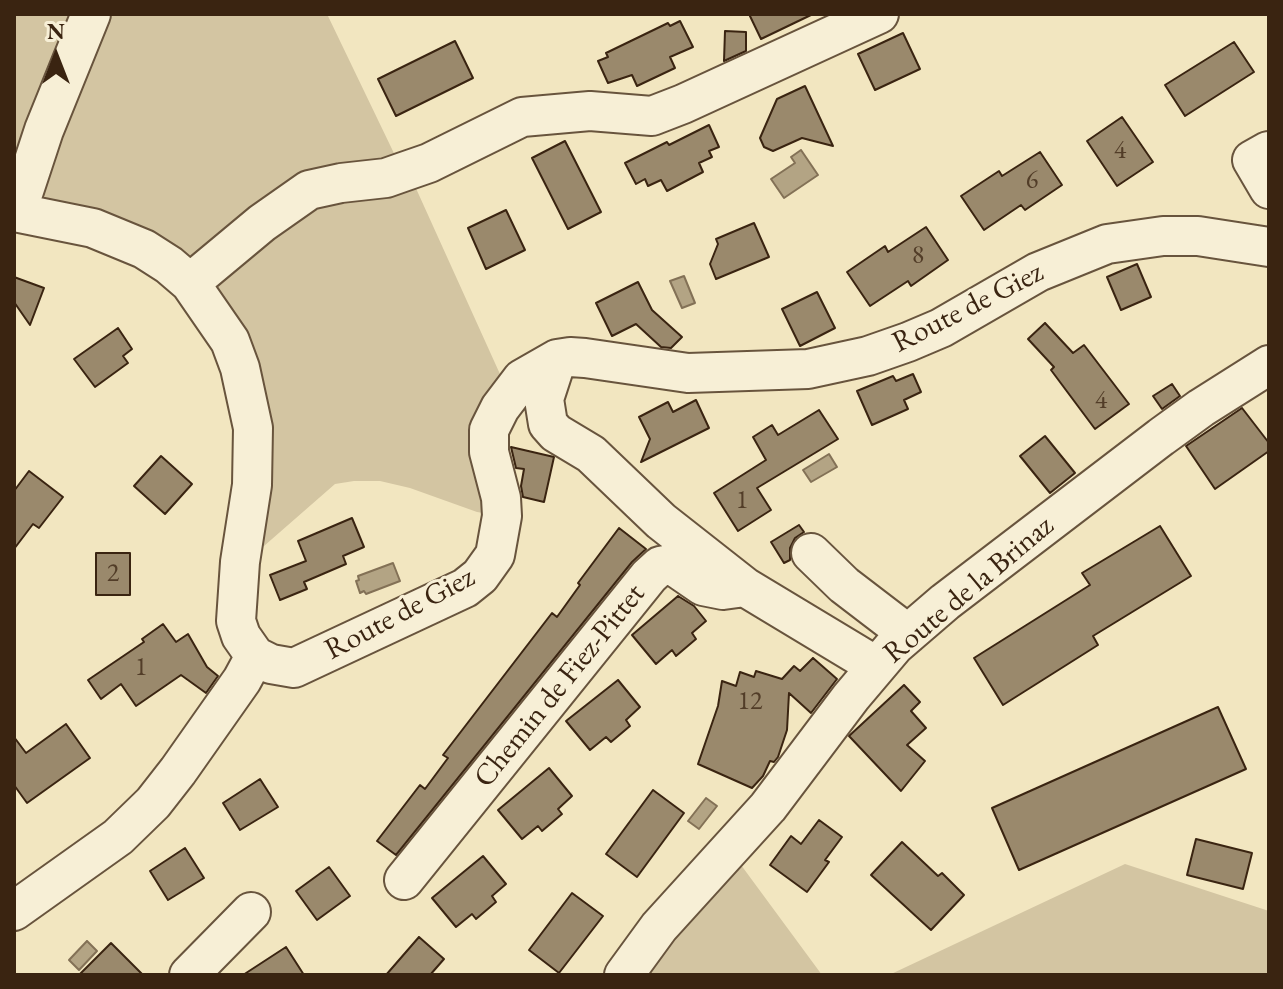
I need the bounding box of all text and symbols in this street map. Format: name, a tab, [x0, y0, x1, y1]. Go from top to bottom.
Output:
north arrow	[16, 16, 96, 96]
text: N	[47, 17, 65, 46]
house number: 4	[1114, 135, 1126, 167]
house number: 6	[1026, 165, 1038, 197]
house number: 8	[912, 240, 924, 272]
street label: Route de Giez	[887, 255, 1049, 361]
house number: 4	[1095, 385, 1107, 417]
house number: 1	[736, 485, 748, 517]
street label: Route de la Brinaz	[877, 508, 1061, 672]
house number: 2	[107, 558, 119, 590]
street label: Route de Giez	[319, 560, 481, 668]
street label: Chemin de Fiez-Pittet	[467, 577, 653, 795]
house number: 1	[135, 652, 147, 684]
house number: 12	[738, 686, 762, 718]

